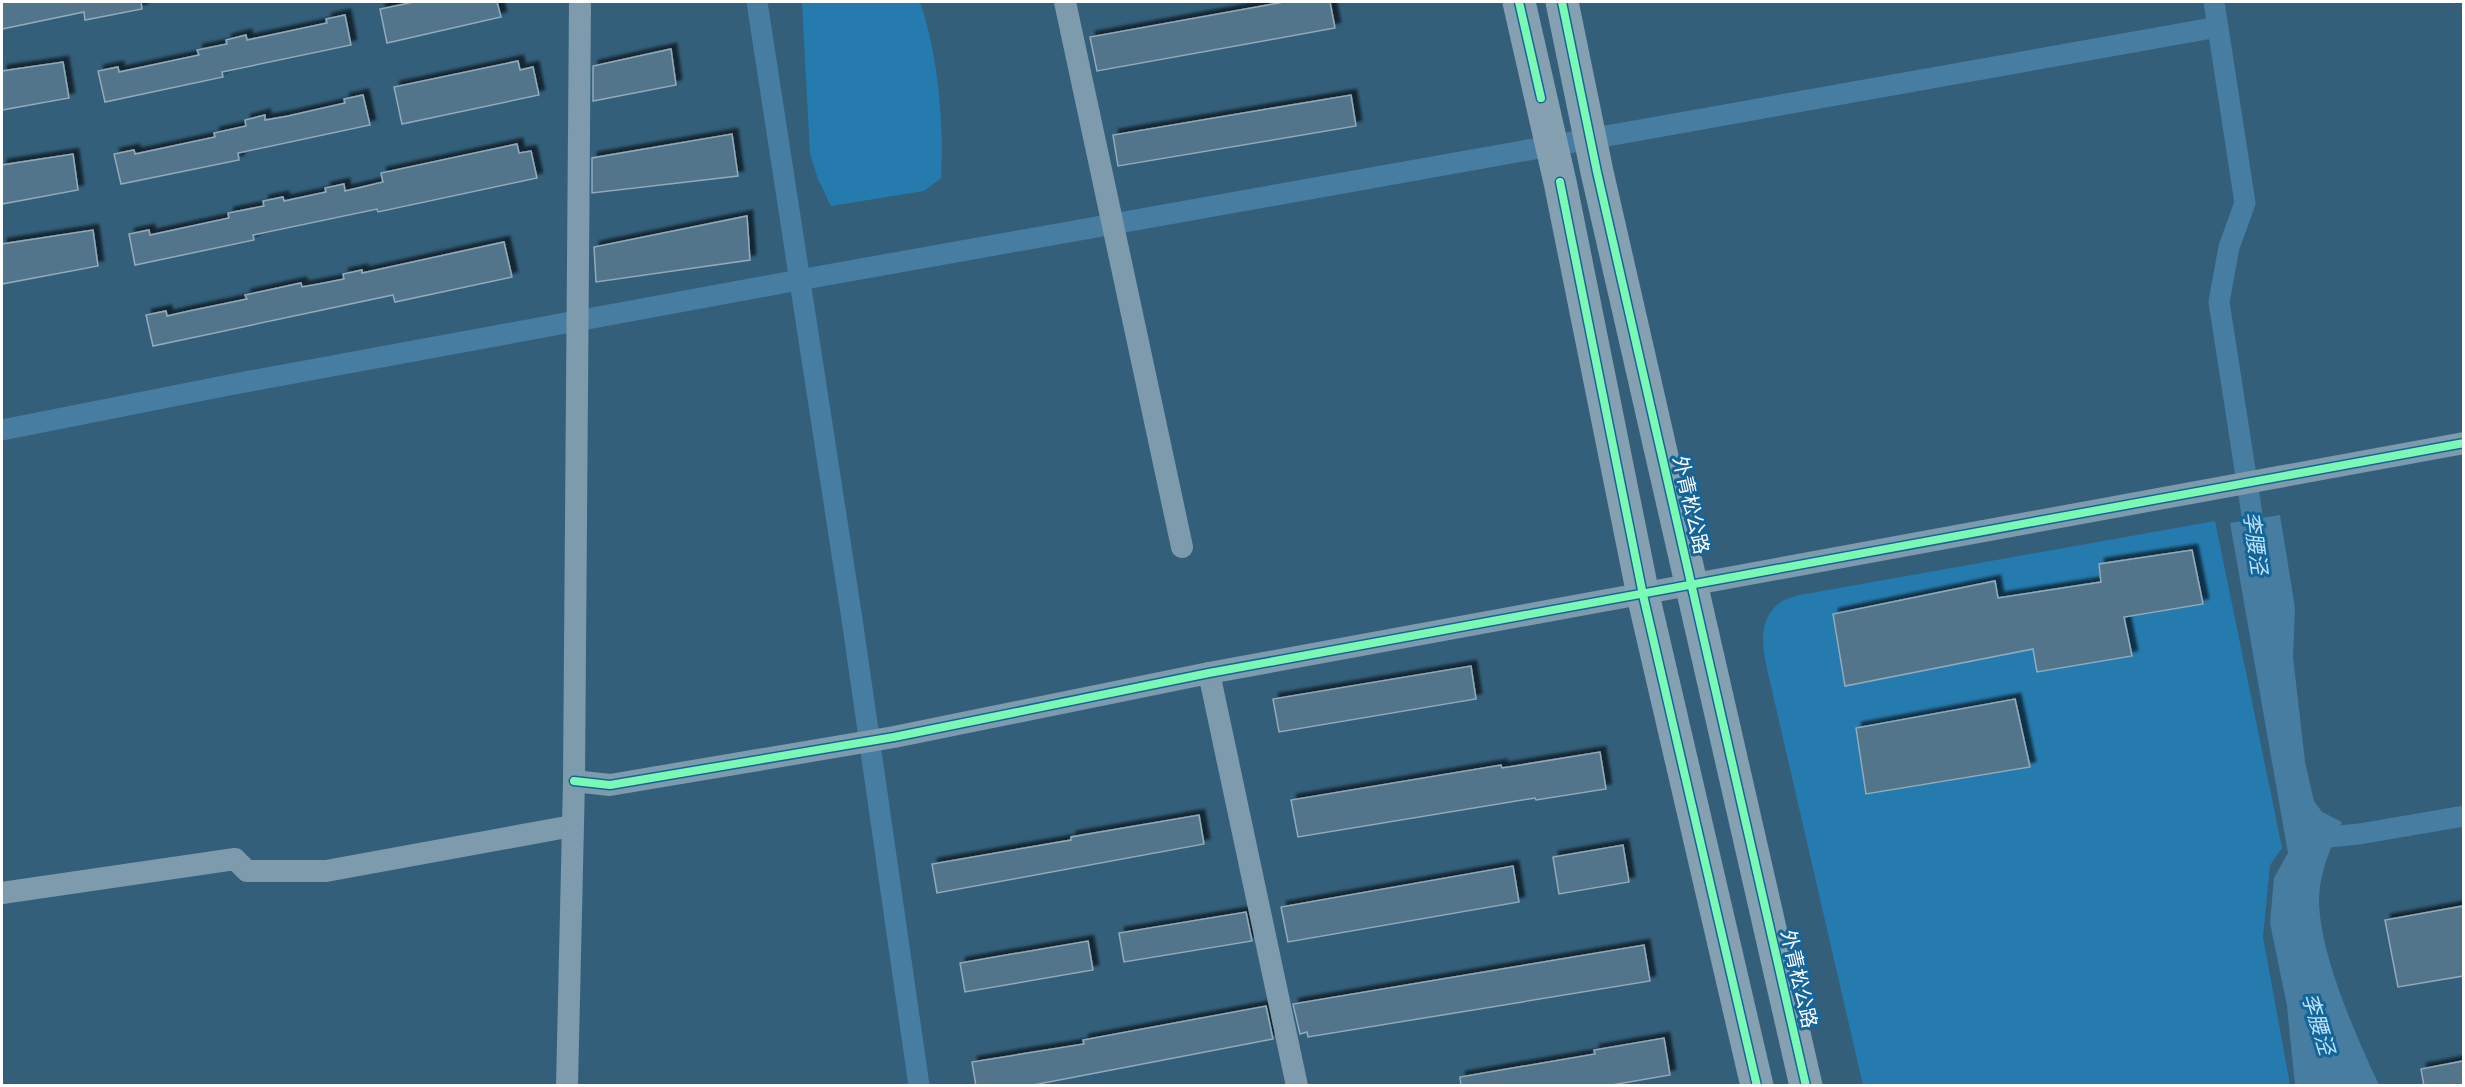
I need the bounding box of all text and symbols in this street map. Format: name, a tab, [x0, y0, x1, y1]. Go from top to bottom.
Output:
street label: 外青松公路	[1668, 454, 1714, 556]
water label: 李腰泾	[2239, 510, 2273, 578]
street label: 外青松公路	[1776, 928, 1822, 1030]
water label: 李腰泾	[2297, 990, 2340, 1060]

